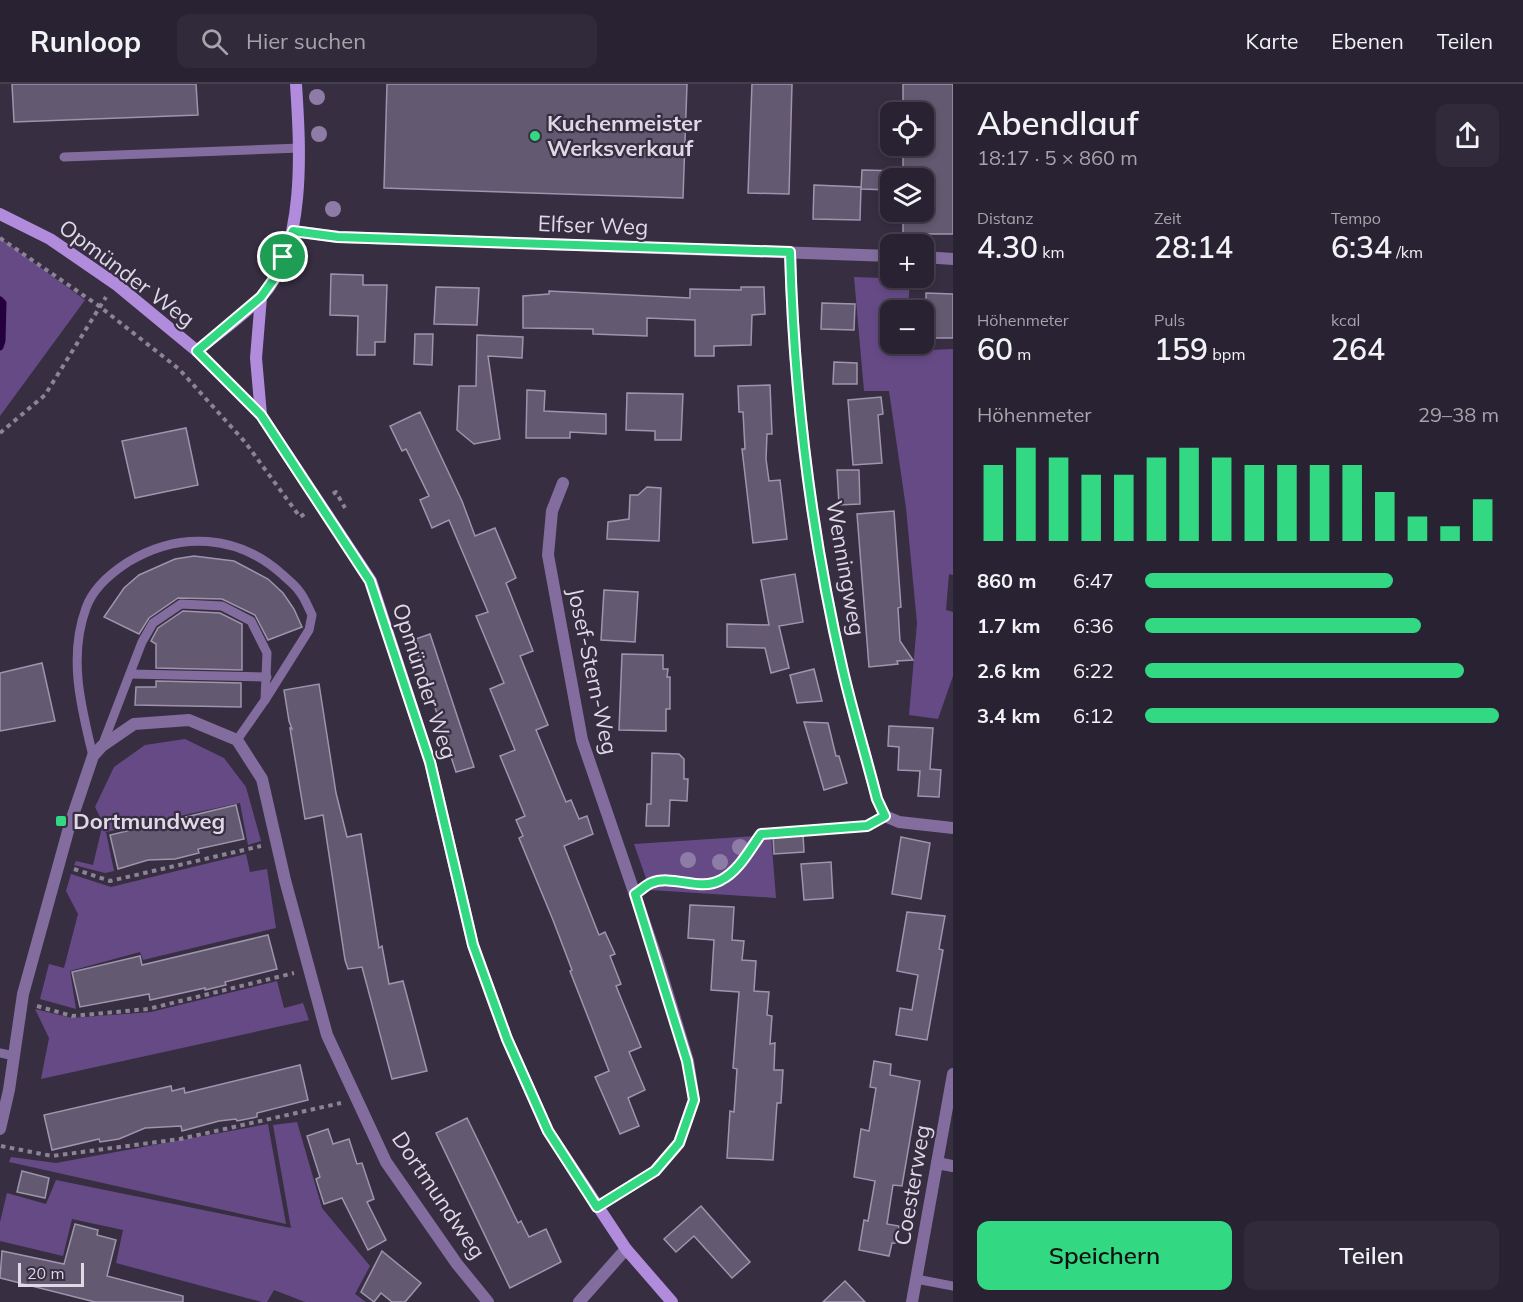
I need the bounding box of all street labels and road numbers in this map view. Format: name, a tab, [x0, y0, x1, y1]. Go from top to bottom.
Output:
street label: Elfser Weg	[537, 209, 649, 241]
street label: Opmünder Weg	[54, 213, 200, 333]
street label: Wenningweg	[820, 498, 872, 638]
street label: Josef-Stern-Weg	[562, 585, 624, 757]
street label: Opmünder Weg	[387, 599, 463, 763]
street label: Coesterweg	[888, 1122, 936, 1248]
street label: Dortmundweg	[386, 1126, 492, 1264]

